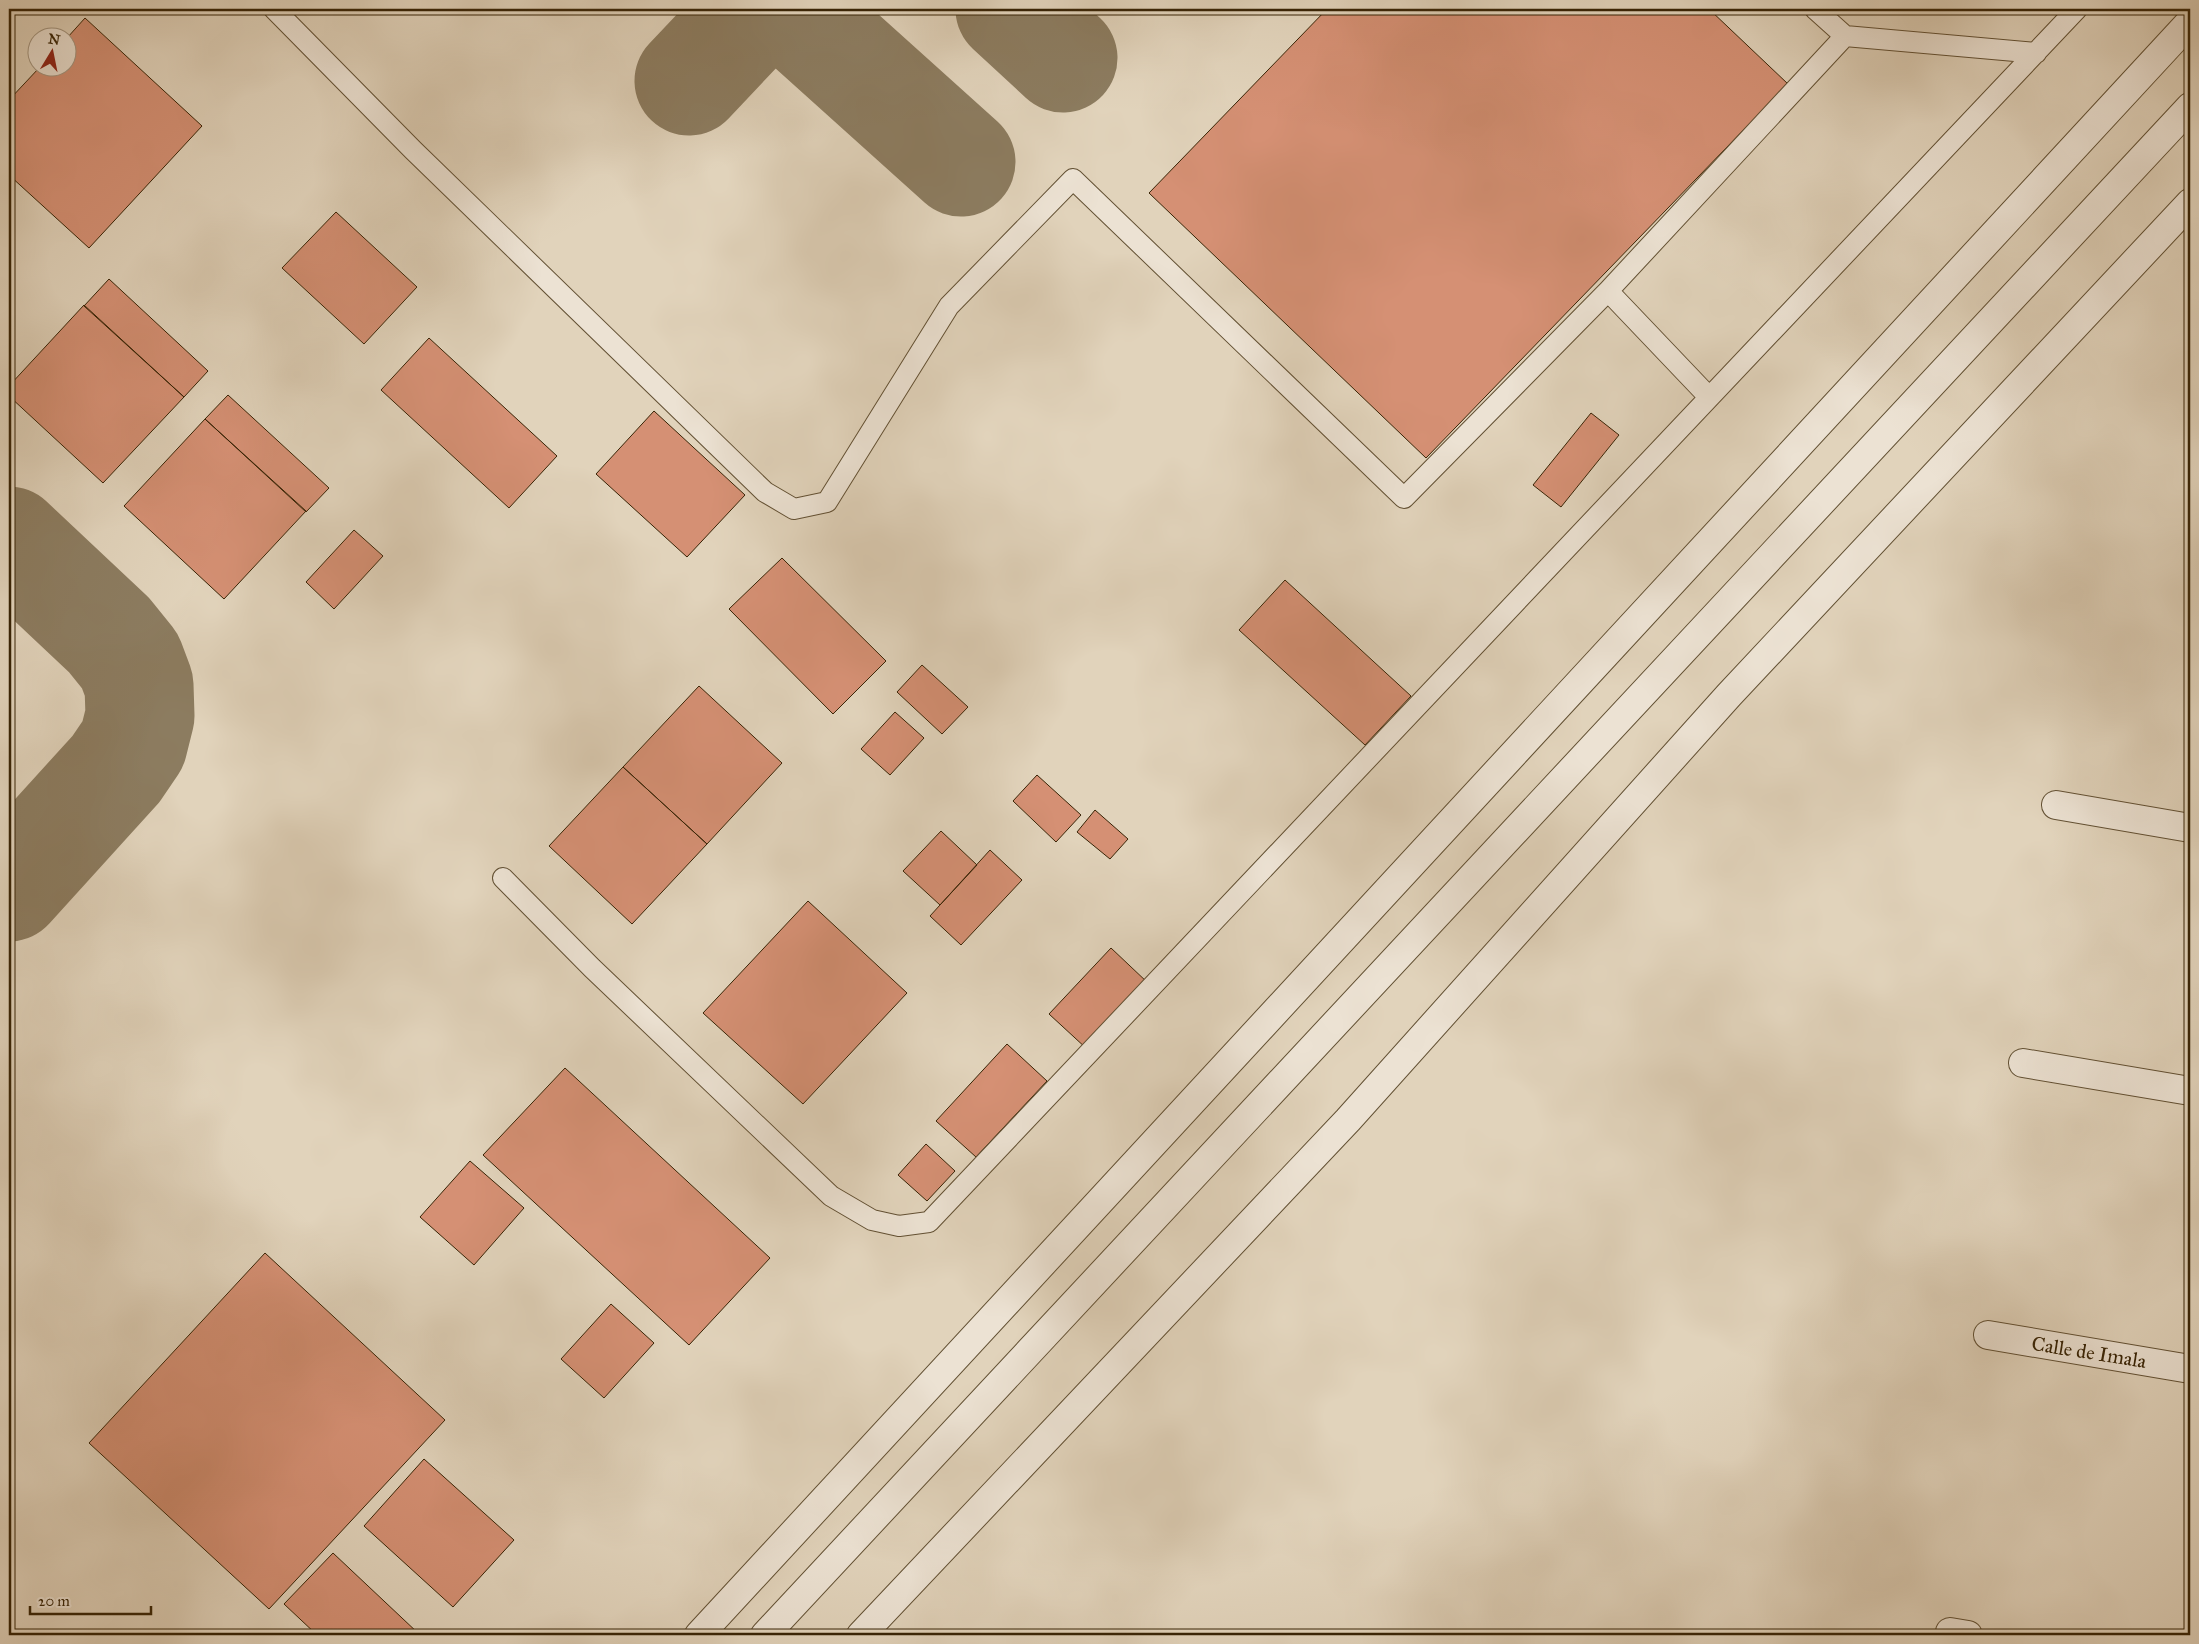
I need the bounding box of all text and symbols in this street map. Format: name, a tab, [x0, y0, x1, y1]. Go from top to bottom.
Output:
north arrow	[28, 28, 78, 78]
text: N	[47, 30, 62, 49]
street label: Calle de Imala	[2030, 1331, 2149, 1373]
scale bar	[30, 1584, 151, 1616]
text: 20 m	[38, 1592, 70, 1610]

